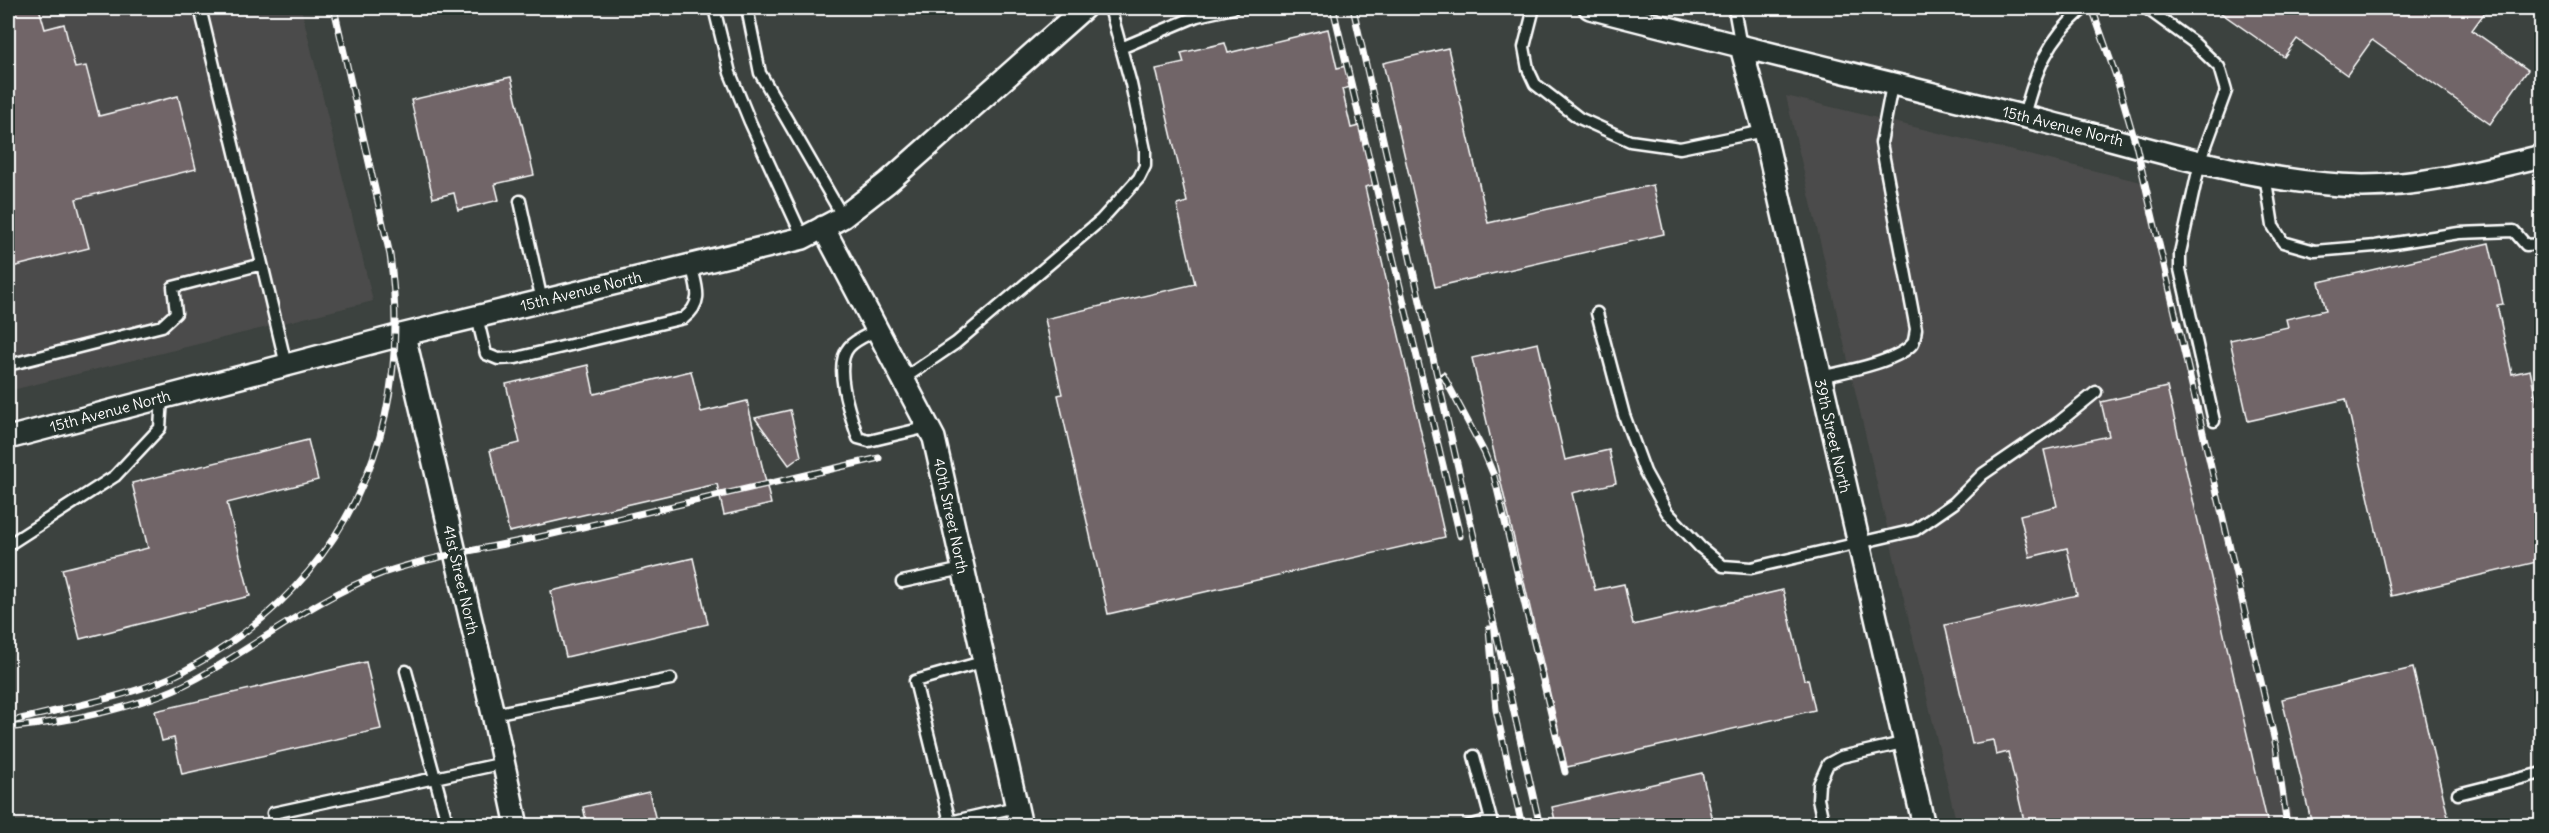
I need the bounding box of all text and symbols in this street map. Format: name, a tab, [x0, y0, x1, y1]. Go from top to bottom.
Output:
street label: 15th Avenue North	[2000, 102, 2126, 150]
street label: 15th Avenue North	[518, 267, 644, 315]
street label: 39th Street North	[1811, 377, 1855, 495]
street label: 15th Avenue North	[48, 386, 173, 436]
street label: 40th Street North	[929, 456, 973, 576]
street label: 41st Street North	[439, 523, 483, 637]

